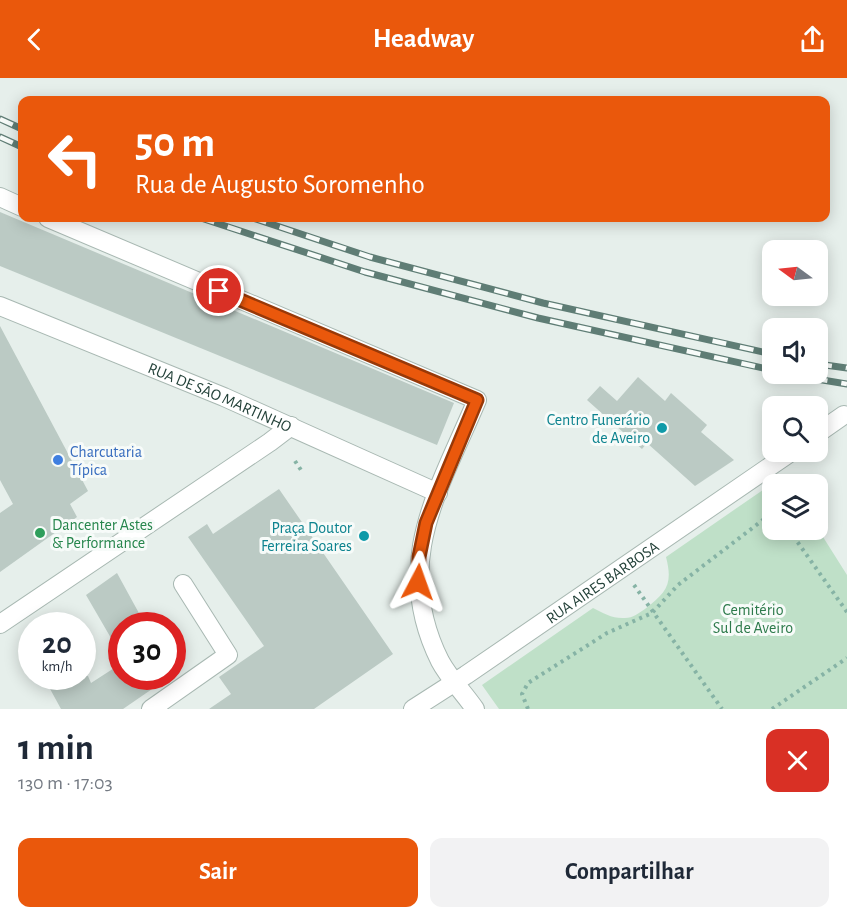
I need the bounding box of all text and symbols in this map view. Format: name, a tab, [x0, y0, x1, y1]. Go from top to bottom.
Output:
icon: back	[18, 23, 51, 56]
icon: share	[796, 23, 829, 56]
text: Headway	[373, 25, 474, 52]
icon: left	[36, 120, 114, 198]
text: 50 m	[135, 122, 215, 164]
text: Rua de Augusto Soromenho	[135, 171, 425, 198]
north arrow	[762, 240, 828, 306]
map controls	[762, 240, 828, 540]
pin	[193, 265, 244, 316]
icon: arrive	[202, 274, 235, 307]
button: sound	[762, 318, 828, 384]
street label: RUA DE SÃO MARTINHO	[146, 360, 294, 435]
button: search	[762, 396, 828, 462]
place label: Centro Funerário de Aveiro	[547, 412, 650, 446]
marker: Centro Funerário de Aveiro	[655, 421, 669, 435]
place label: Charcutaria Típica	[70, 444, 142, 478]
marker: Charcutaria Típica	[51, 453, 65, 467]
button: layers	[762, 474, 828, 540]
place label: Dancenter Astes & Performance	[52, 517, 153, 551]
place label: Praça Doutor Ferreira Soares	[261, 520, 353, 554]
marker: Dancenter Astes & Performance	[33, 526, 47, 540]
marker: Praça Doutor Ferreira Soares	[357, 529, 371, 543]
street label: RUA AIRES BARBOSA	[543, 538, 662, 627]
position arrow	[386, 550, 450, 614]
park label: Cemitério Sul de Aveiro	[713, 602, 793, 636]
speed limit sign: 30	[108, 612, 186, 690]
text: 20	[42, 629, 72, 659]
text: km/h	[42, 659, 72, 674]
button: close	[766, 729, 829, 792]
text: 1 min	[18, 730, 94, 766]
text: 130 m · 17:03	[18, 773, 113, 793]
button: Sair	[18, 838, 418, 907]
button: Compartilhar	[430, 838, 829, 907]

